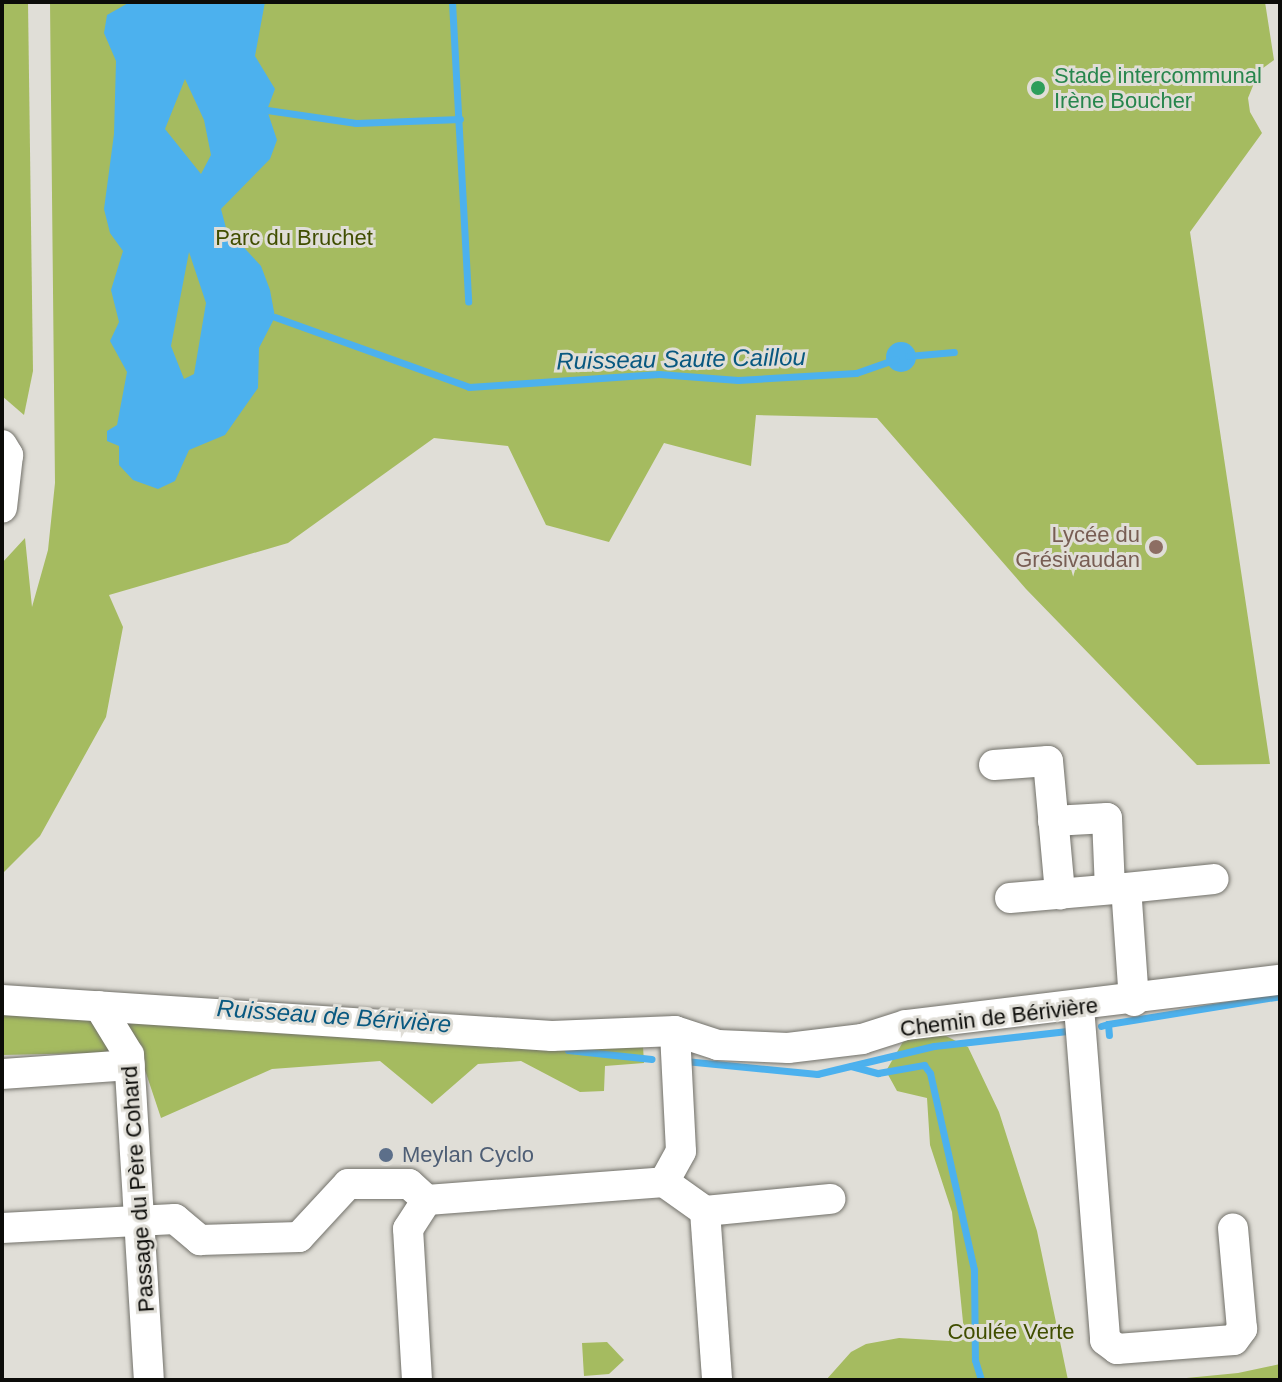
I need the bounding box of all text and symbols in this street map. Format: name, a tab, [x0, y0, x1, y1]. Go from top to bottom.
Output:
place label: Stade intercommunal Irène Boucher	[1054, 62, 1262, 114]
marker: Stade intercommunal Irène Boucher	[1029, 79, 1047, 97]
park label: Parc du Bruchet	[215, 225, 373, 251]
water label: Ruisseau Saute Caillou	[556, 342, 806, 376]
place label: Lycée du Grésivaudan	[1015, 521, 1140, 572]
marker: Lycée du Grésivaudan	[1147, 538, 1165, 556]
street label: Chemin de Bérivière	[898, 992, 1100, 1042]
water label: Ruisseau de Bérivière	[216, 993, 452, 1039]
street label: Passage du Père Cohard	[116, 1065, 160, 1313]
place label: Meylan Cyclo	[402, 1142, 534, 1168]
marker: Meylan Cyclo	[377, 1146, 395, 1164]
park label: Coulée Verte	[947, 1319, 1075, 1345]

